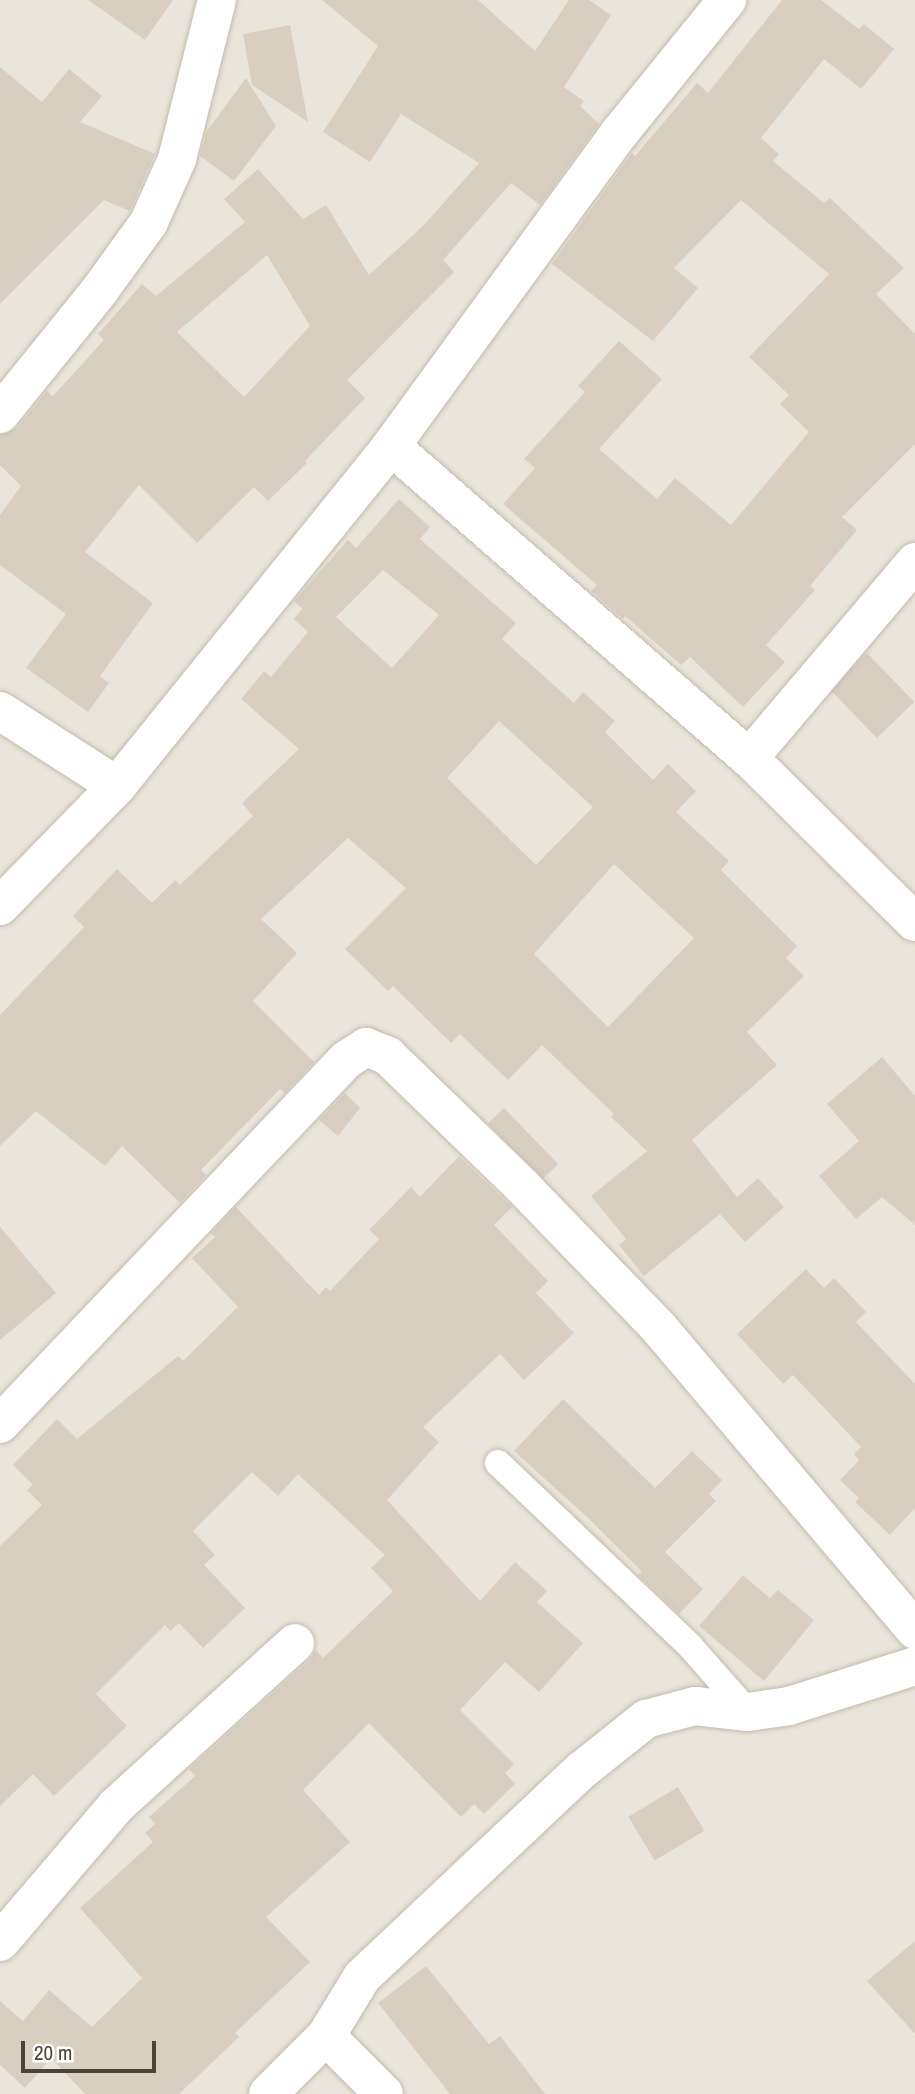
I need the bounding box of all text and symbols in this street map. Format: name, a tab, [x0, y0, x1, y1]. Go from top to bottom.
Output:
scale bar	[24, 2028, 159, 2072]
text: 20 m	[34, 2038, 72, 2067]

